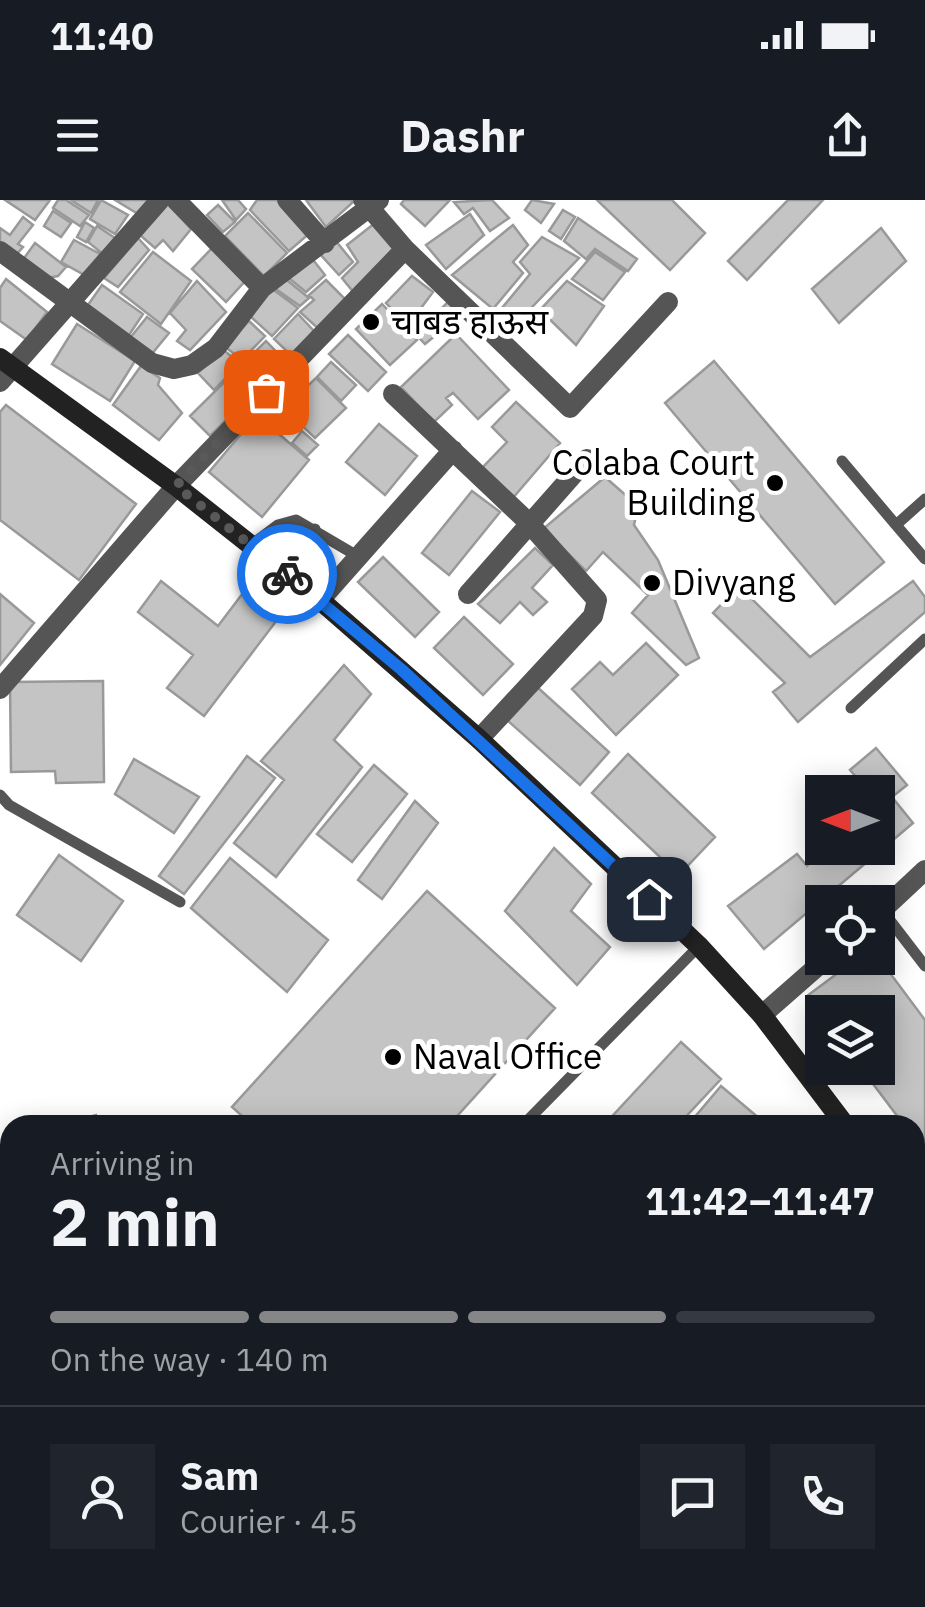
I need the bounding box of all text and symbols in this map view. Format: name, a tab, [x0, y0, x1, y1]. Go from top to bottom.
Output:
text: 11:40	[50, 11, 154, 60]
text: Dashr	[400, 106, 525, 164]
icon: menu	[50, 108, 105, 163]
icon: share	[820, 108, 875, 163]
place label: चाबड हाऊस	[391, 298, 549, 344]
marker: चाबड हाऊस	[360, 311, 382, 333]
pin	[224, 350, 309, 435]
icon: bag	[239, 365, 294, 420]
place label: Colaba Court Building	[552, 439, 756, 525]
marker: Colaba Court Building	[764, 472, 786, 494]
courier	[237, 524, 337, 624]
icon: bike	[260, 547, 315, 602]
place label: Divyang	[672, 559, 796, 605]
marker: Divyang	[641, 572, 663, 594]
north arrow	[805, 775, 895, 865]
map controls	[805, 775, 895, 1085]
pin	[607, 857, 692, 942]
icon: home	[622, 872, 677, 927]
button: locate	[805, 885, 895, 975]
button: layers	[805, 995, 895, 1085]
place label: Naval Office	[413, 1033, 602, 1079]
marker: Naval Office	[382, 1046, 404, 1068]
text: Arriving in	[50, 1142, 195, 1184]
text: 11:42–11:47	[645, 1176, 875, 1225]
text: 2 min	[50, 1179, 220, 1264]
text: On the way · 140 m	[50, 1338, 329, 1380]
button: person	[50, 1444, 155, 1549]
button: chat	[640, 1444, 745, 1549]
button: phone	[770, 1444, 875, 1549]
text: Sam	[180, 1451, 259, 1500]
text: Courier · 4.5	[180, 1500, 358, 1542]

